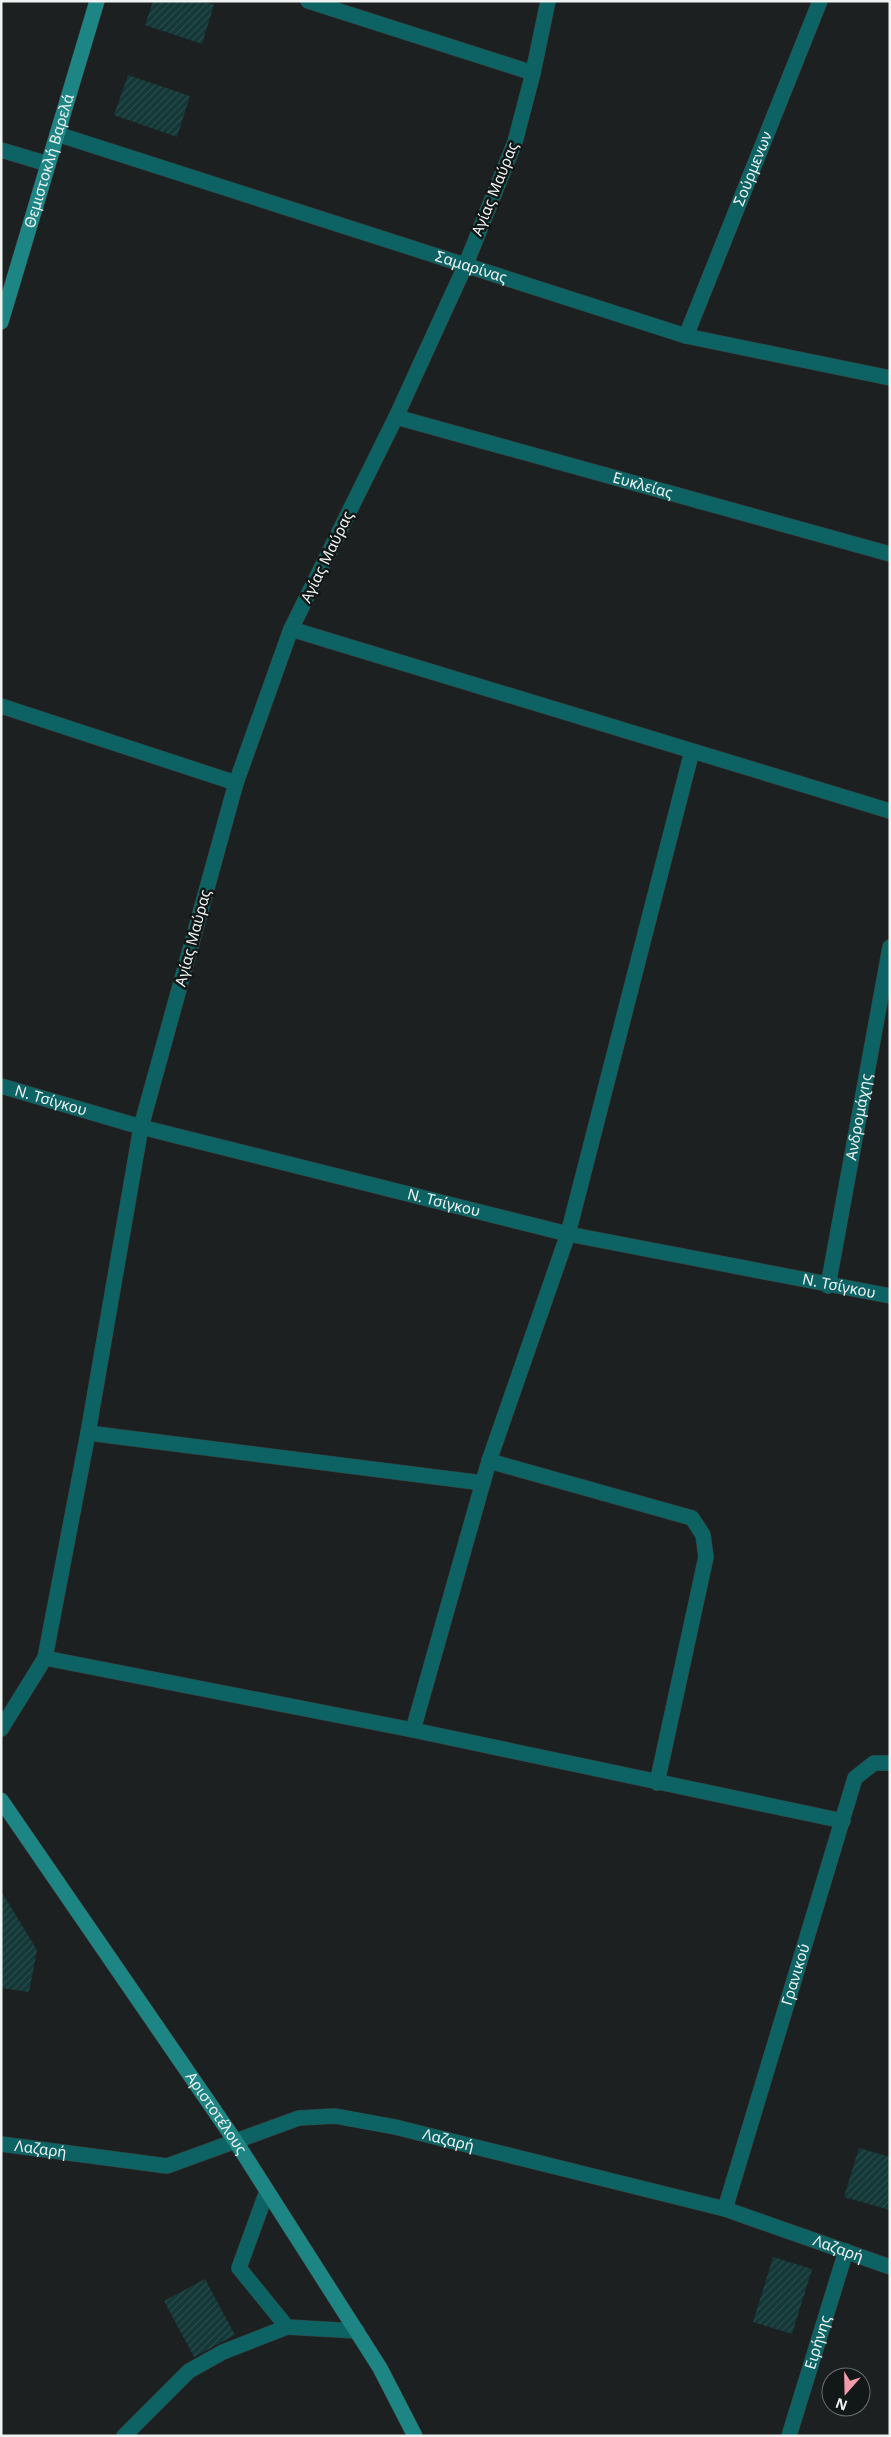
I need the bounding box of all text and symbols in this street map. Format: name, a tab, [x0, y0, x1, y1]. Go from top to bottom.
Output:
street label: Θεμιστοκλή Βαρελά	[19, 91, 78, 230]
street label: Σούρμενων	[728, 128, 776, 209]
street label: Αγίας Μαύρας	[466, 139, 522, 239]
street label: Σαμαρίνας	[433, 245, 510, 287]
street label: Ευκλείας	[611, 467, 675, 502]
street label: Αγίας Μαύρας	[295, 507, 357, 606]
street label: Αγίας Μαύρας	[169, 887, 215, 988]
street label: Ανδρομάχης	[840, 1072, 876, 1162]
street label: Ν. Τσίγκου	[13, 1080, 90, 1120]
street label: Ν. Τσίγκου	[405, 1183, 483, 1221]
street label: Ν. Τσίγκου	[801, 1268, 878, 1302]
street label: Γρανικού	[776, 1941, 814, 2008]
street label: Αριστοτέλους	[182, 2068, 252, 2158]
street label: Λαζαρή	[421, 2123, 476, 2155]
street label: Λαζαρή	[14, 2135, 68, 2162]
street label: Λαζαρή	[811, 2230, 866, 2266]
street label: Ειρήνης	[799, 2313, 835, 2372]
north arrow	[821, 2367, 871, 2417]
text: N	[833, 2394, 850, 2416]

